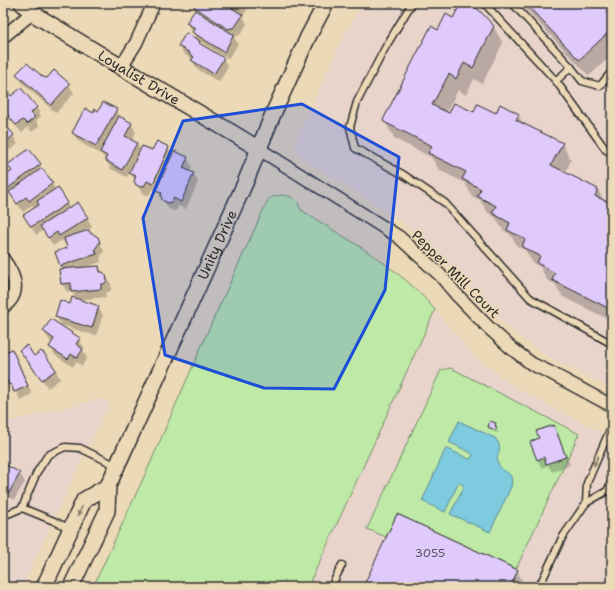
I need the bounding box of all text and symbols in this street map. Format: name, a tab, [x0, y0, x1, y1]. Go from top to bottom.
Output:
street label: Loyalist Drive	[95, 46, 183, 109]
street label: Unity Drive	[194, 207, 241, 282]
street label: Pepper Mill Court	[408, 226, 504, 322]
one-way arrow	[593, 455, 600, 467]
one-way arrow	[77, 505, 83, 516]
house number: 3055	[415, 545, 445, 561]

